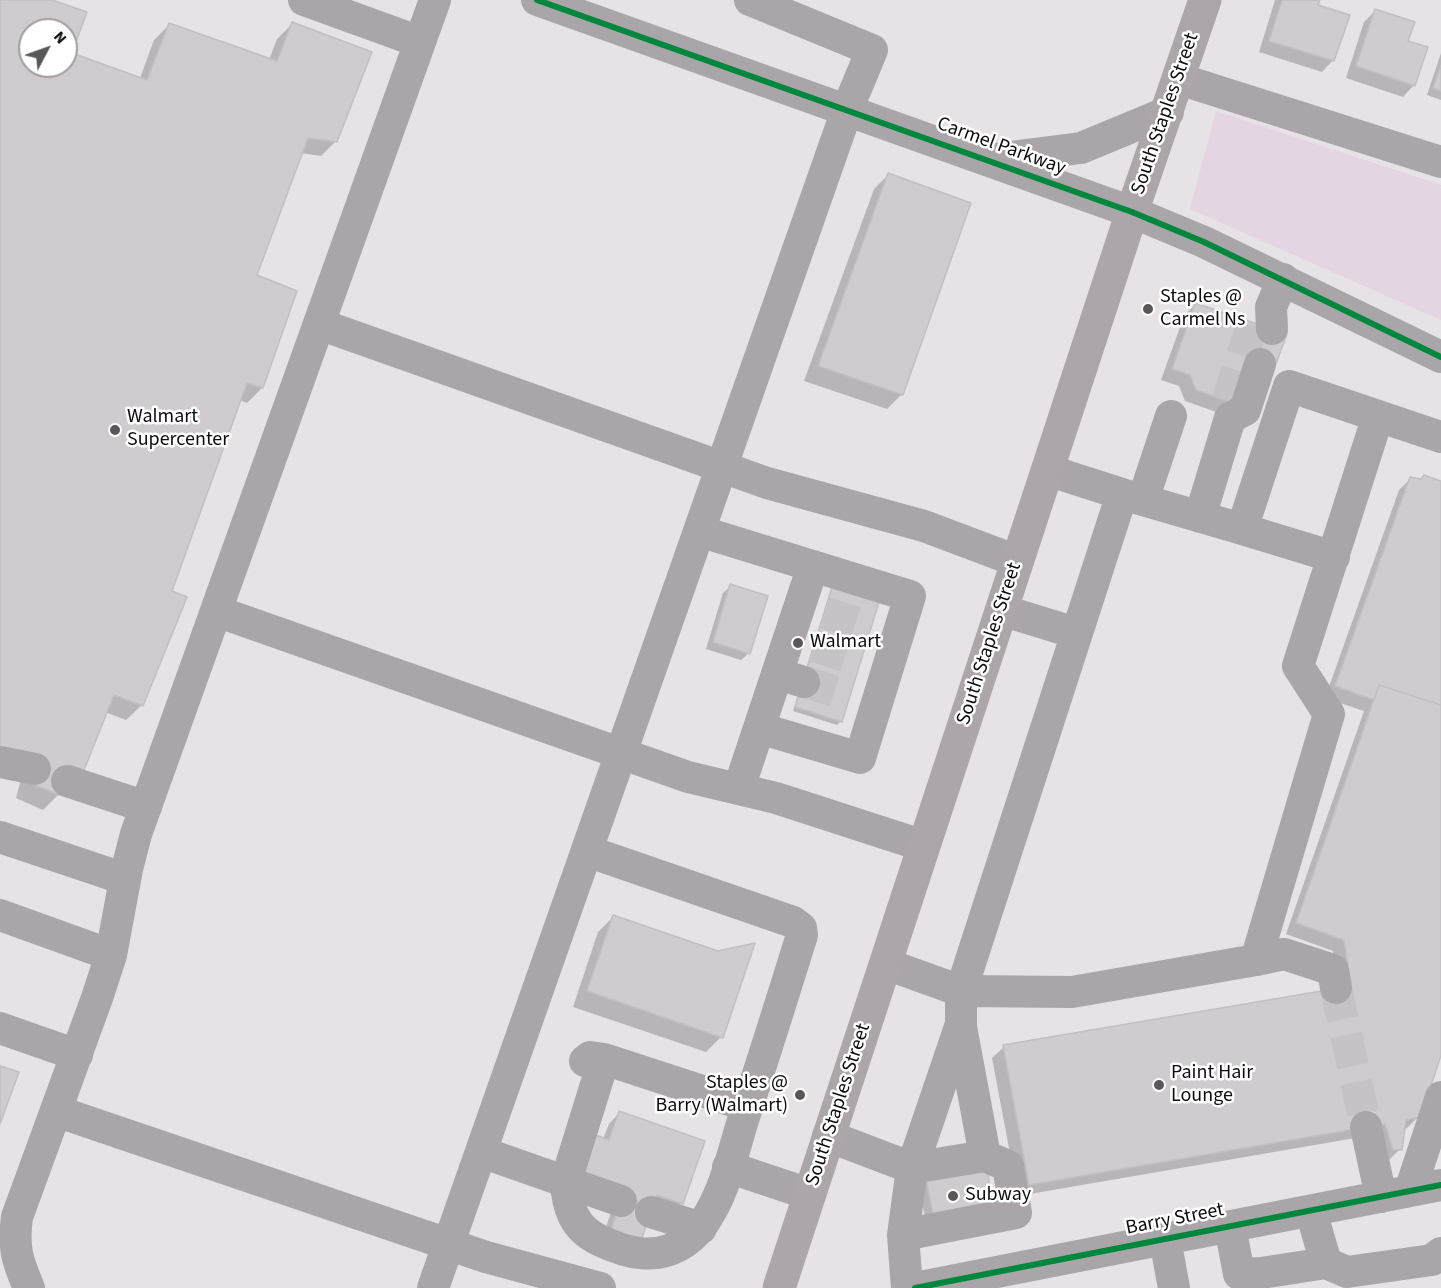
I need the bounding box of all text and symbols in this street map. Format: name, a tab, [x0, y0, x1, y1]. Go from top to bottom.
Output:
north arrow	[18, 18, 78, 78]
text: N	[48, 26, 72, 49]
street label: South Staples Street	[1127, 30, 1205, 198]
street label: Carmel Parkway	[933, 113, 1069, 181]
place label: Staples @ Carmel Ns	[1160, 286, 1245, 333]
marker: Staples @ Carmel Ns	[1141, 302, 1155, 316]
place label: Walmart Supercenter	[127, 406, 229, 453]
marker: Walmart Supercenter	[108, 423, 122, 437]
street label: South Staples Street	[952, 560, 1028, 728]
place label: Walmart	[810, 631, 881, 655]
marker: Walmart	[791, 636, 805, 650]
street label: South Staples Street	[801, 1021, 877, 1189]
place label: Paint Hair Lounge	[1171, 1062, 1253, 1109]
place label: Staples @ Barry (Walmart)	[655, 1072, 788, 1119]
marker: Paint Hair Lounge	[1152, 1078, 1166, 1092]
marker: Staples @ Barry (Walmart)	[793, 1088, 807, 1102]
place label: Subway	[965, 1184, 1031, 1208]
marker: Subway	[946, 1189, 960, 1203]
street label: Barry Street	[1124, 1199, 1226, 1241]

